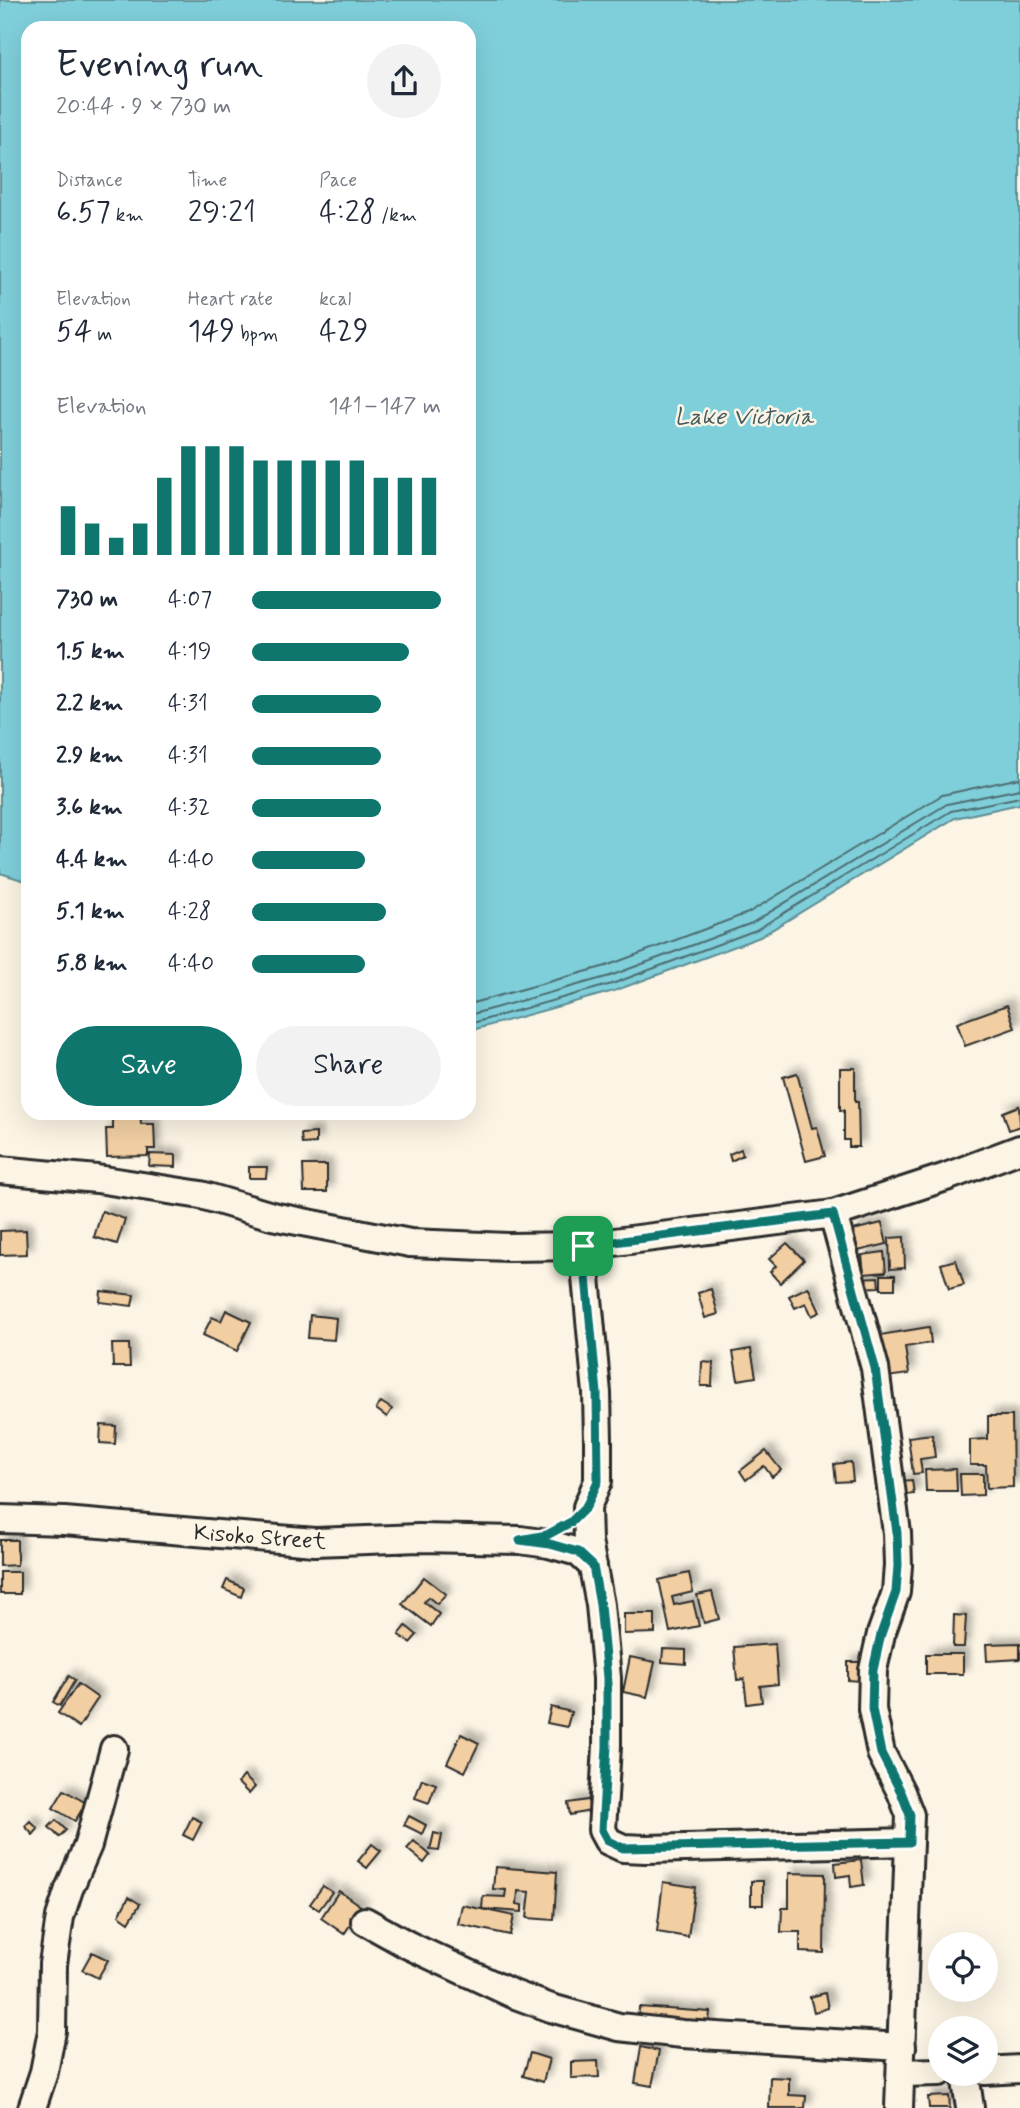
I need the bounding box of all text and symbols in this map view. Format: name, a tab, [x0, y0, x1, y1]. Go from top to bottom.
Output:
text: Evening run	[56, 41, 263, 90]
button: share	[367, 44, 441, 118]
text: 20:44 · 9 × 730 m	[56, 92, 231, 122]
text: Distance	[56, 168, 123, 193]
text: Time	[188, 168, 227, 193]
text: Pace	[319, 168, 357, 193]
text: 6.57	[56, 193, 111, 232]
text: 29:21	[188, 193, 256, 232]
text: 4:28	[319, 193, 376, 232]
text: km	[111, 203, 144, 228]
text: /km	[376, 203, 417, 228]
text: Elevation	[56, 287, 131, 312]
text: Heart rate	[188, 287, 273, 312]
text: kcal	[319, 287, 351, 312]
text: 54	[56, 312, 92, 351]
text: 149	[188, 312, 235, 351]
text: 429	[319, 312, 368, 351]
text: m	[92, 322, 112, 347]
text: bpm	[235, 322, 278, 347]
text: Elevation	[56, 392, 147, 422]
text: 141–147 m	[329, 392, 441, 422]
water label: Lake Victoria	[674, 402, 815, 433]
text: 730 m	[56, 585, 118, 615]
text: 4:07	[168, 585, 212, 615]
text: 1.5 km	[56, 637, 125, 667]
text: 4:19	[168, 637, 212, 667]
text: 2.2 km	[56, 689, 123, 719]
text: 4:31	[168, 689, 208, 719]
text: 2.9 km	[56, 741, 123, 771]
text: 4:31	[168, 741, 208, 771]
text: 3.6 km	[56, 793, 123, 823]
text: 4:32	[168, 793, 210, 823]
text: 4.4 km	[56, 845, 127, 875]
text: 4:40	[168, 845, 214, 875]
text: 5.1 km	[56, 897, 125, 927]
text: 4:28	[168, 897, 211, 927]
text: 5.8 km	[56, 949, 127, 979]
text: 4:40	[168, 949, 214, 979]
button: Save	[56, 1026, 242, 1106]
button: Share	[256, 1026, 441, 1106]
pin	[553, 1216, 613, 1276]
icon: arrive	[564, 1227, 602, 1265]
street label: Kisoko Street	[193, 1518, 328, 1558]
map controls	[928, 1932, 998, 2086]
button: locate	[928, 1932, 998, 2002]
button: layers	[928, 2016, 998, 2086]

